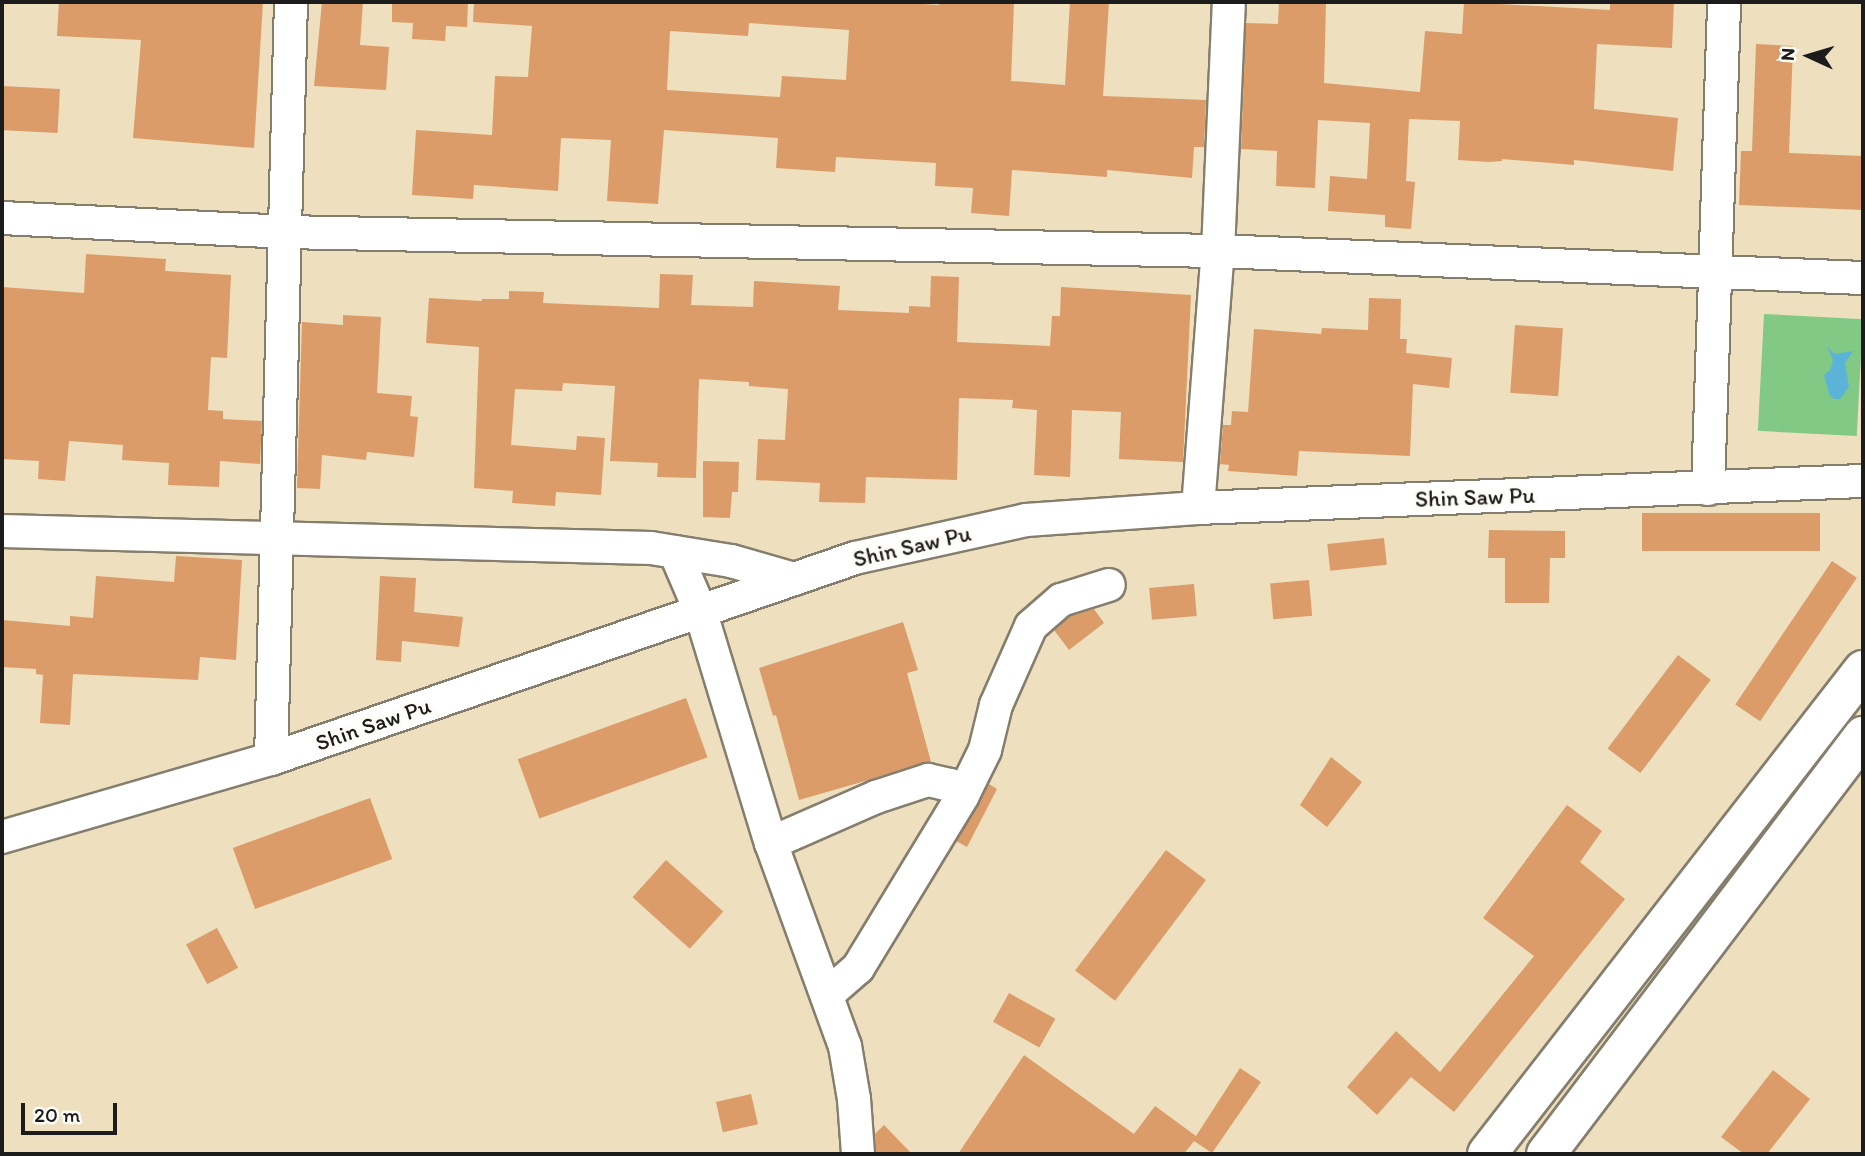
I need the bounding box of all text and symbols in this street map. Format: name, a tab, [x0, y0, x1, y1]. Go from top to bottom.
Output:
north arrow	[1774, 21, 1844, 91]
text: N	[1776, 47, 1799, 62]
street label: Shin Saw Pu	[1414, 481, 1536, 513]
street label: Shin Saw Pu	[850, 519, 974, 573]
street label: Shin Saw Pu	[312, 691, 434, 757]
scale bar	[24, 1090, 121, 1134]
text: 20 m	[34, 1102, 80, 1127]

